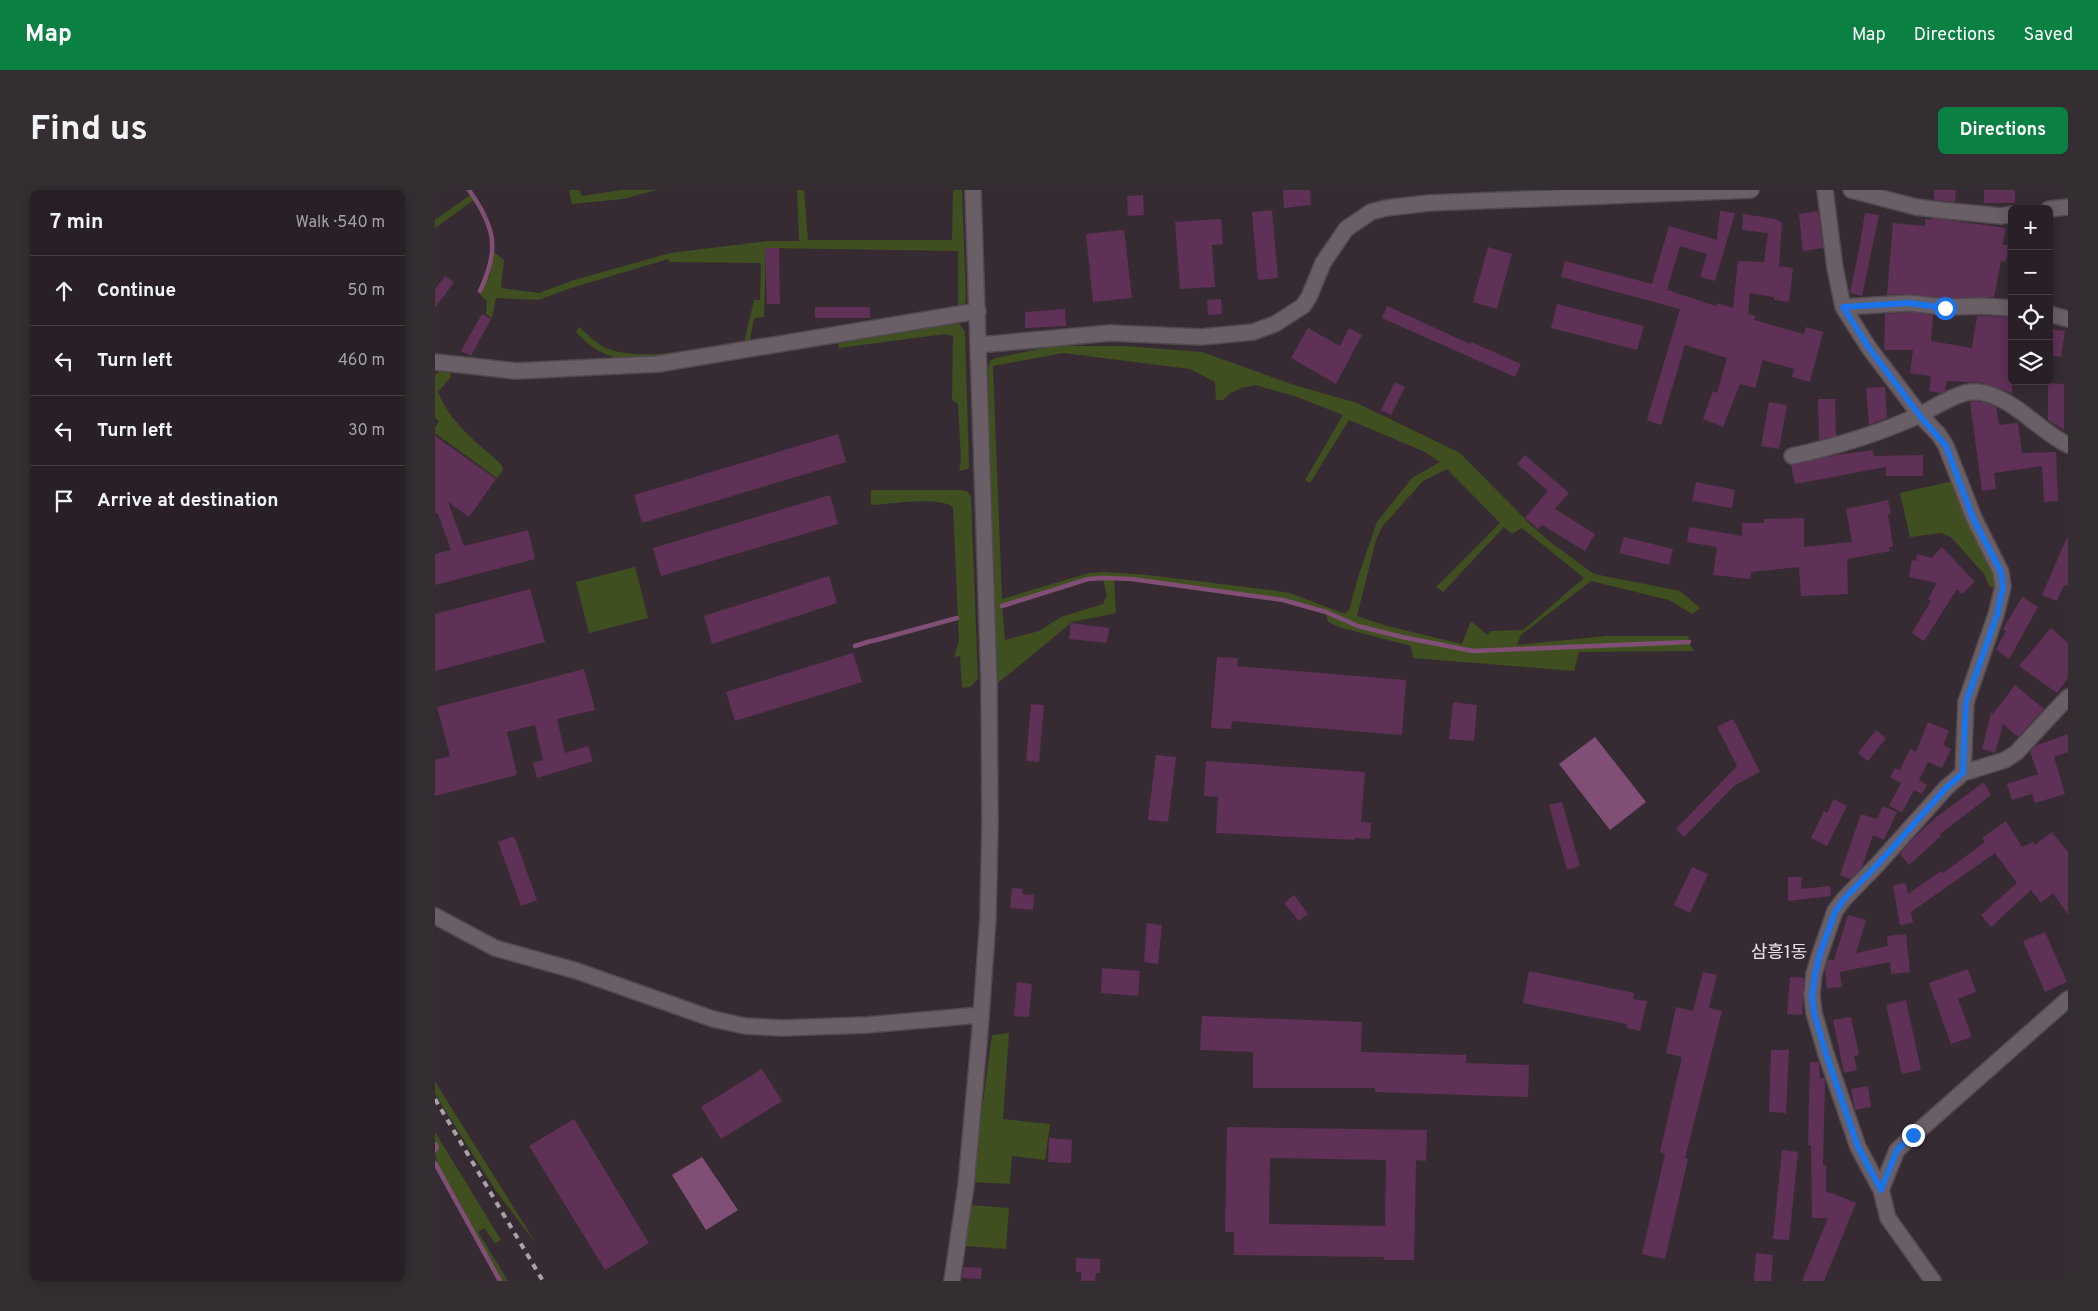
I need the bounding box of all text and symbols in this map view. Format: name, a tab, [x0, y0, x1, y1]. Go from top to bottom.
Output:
text: Map	[25, 20, 72, 50]
text: Map	[1852, 24, 1886, 47]
text: Directions	[1914, 24, 1996, 47]
text: Saved	[2024, 24, 2073, 47]
button: Directions	[1938, 107, 2068, 154]
text: Find us	[30, 108, 148, 152]
map controls	[2008, 205, 2053, 385]
button: +	[2008, 205, 2053, 250]
text: 7 min	[50, 209, 103, 236]
text: Walk · 540 m	[296, 213, 385, 233]
button: −	[2008, 250, 2053, 295]
icon: ahead	[50, 277, 78, 305]
text: Continue	[97, 279, 176, 303]
text: 50 m	[348, 281, 385, 301]
button: locate	[2008, 295, 2053, 340]
route start	[1934, 297, 1957, 320]
button: layers	[2008, 340, 2053, 385]
icon: left	[50, 347, 78, 375]
text: Turn left	[97, 349, 173, 373]
text: 460 m	[338, 351, 385, 371]
icon: left	[50, 417, 78, 445]
text: Turn left	[97, 419, 173, 443]
text: 30 m	[348, 421, 385, 441]
icon: arrive	[50, 487, 78, 515]
text: Arrive at destination	[97, 489, 278, 513]
district label: 삼흥1동	[1751, 942, 1807, 965]
route end	[1902, 1124, 1925, 1147]

